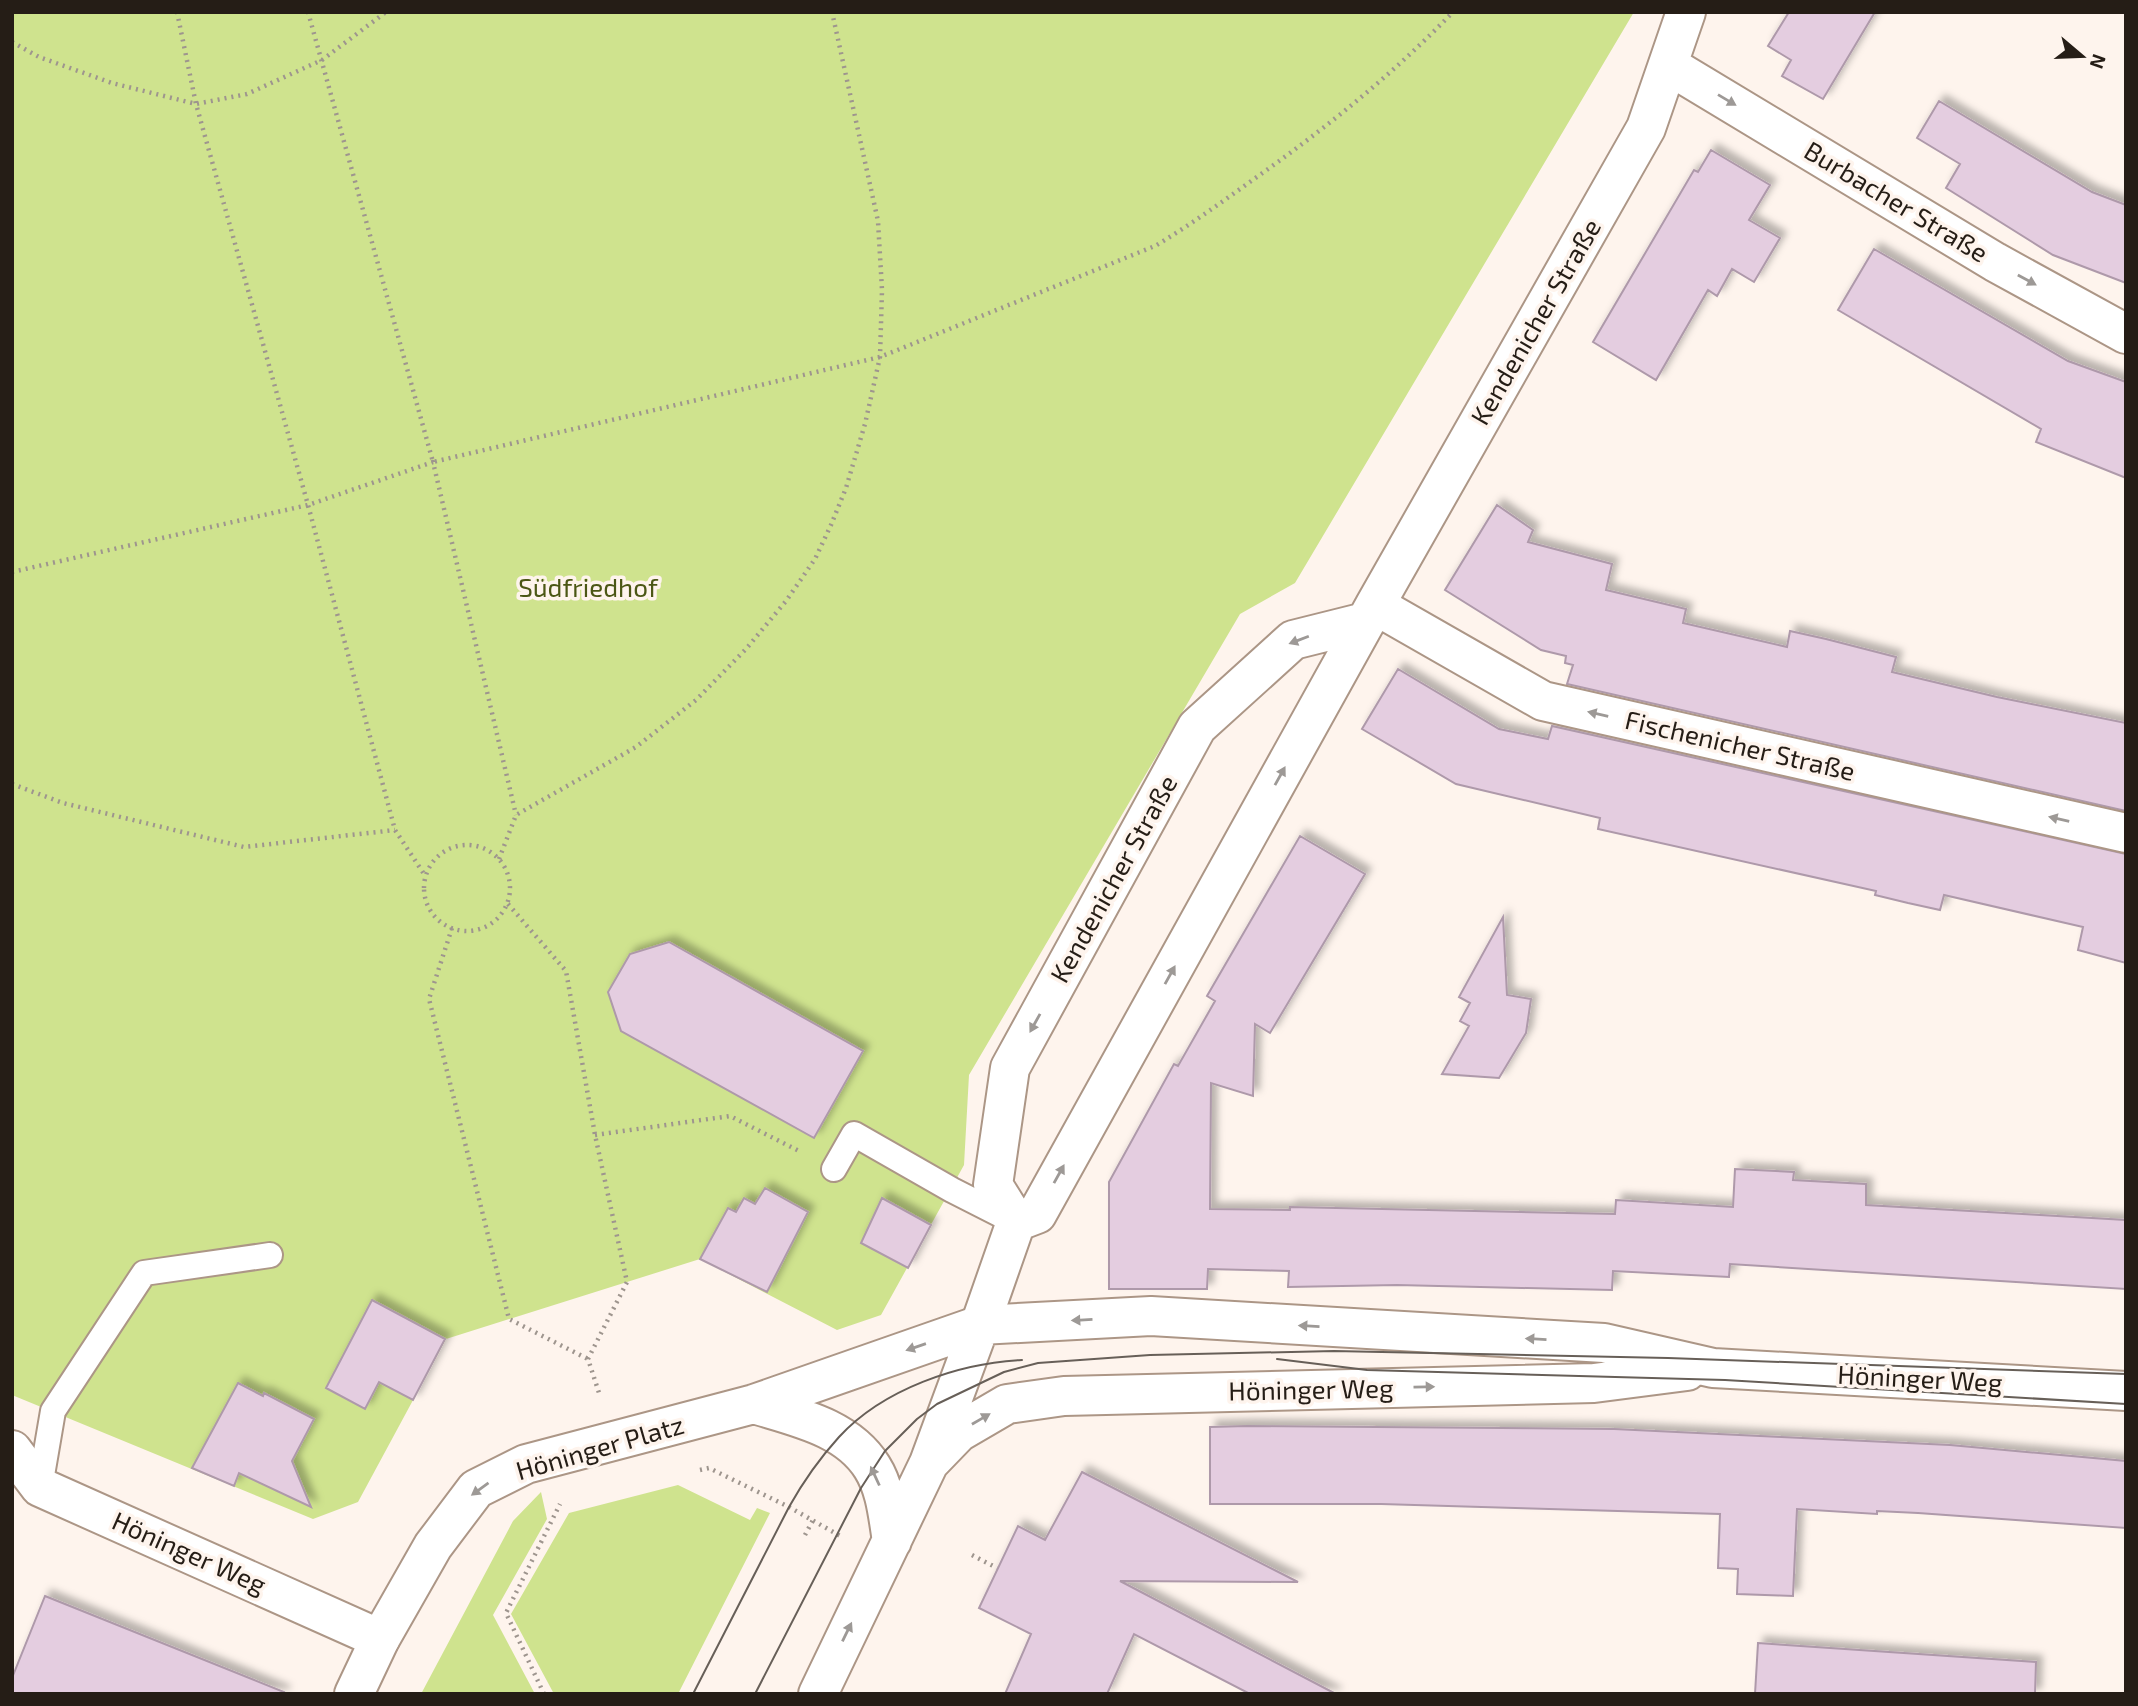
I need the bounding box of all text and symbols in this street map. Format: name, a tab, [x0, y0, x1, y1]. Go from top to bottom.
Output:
north arrow	[2047, 21, 2117, 91]
text: N	[2085, 51, 2112, 72]
one-way arrow	[1717, 94, 1736, 107]
street label: Burbacher Straße	[1799, 134, 1994, 268]
street label: Kendenicher Straße	[1463, 213, 1606, 430]
one-way arrow	[2018, 274, 2037, 286]
park label: Südfriedhof	[518, 571, 659, 602]
one-way arrow	[1289, 635, 1310, 646]
street label: Fischenicher Straße	[1622, 703, 1858, 786]
one-way arrow	[1587, 708, 1609, 719]
one-way arrow	[1274, 766, 1286, 786]
street label: Kendenicher Straße	[1043, 769, 1183, 987]
one-way arrow	[2048, 813, 2070, 824]
one-way arrow	[1164, 965, 1176, 985]
one-way arrow	[1029, 1013, 1041, 1032]
one-way arrow	[1053, 1164, 1065, 1184]
one-way arrow	[1071, 1314, 1093, 1325]
one-way arrow	[1298, 1320, 1320, 1331]
one-way arrow	[1525, 1334, 1547, 1345]
one-way arrow	[905, 1342, 926, 1353]
street label: Höninger Weg	[1837, 1358, 2003, 1397]
street label: Höninger Weg	[1228, 1372, 1394, 1405]
one-way arrow	[1413, 1381, 1435, 1393]
street label: Höninger Platz	[512, 1408, 687, 1485]
one-way arrow	[971, 1414, 991, 1426]
one-way arrow	[869, 1466, 881, 1486]
one-way arrow	[471, 1482, 490, 1496]
street label: Höninger Weg	[108, 1504, 271, 1599]
one-way arrow	[842, 1622, 853, 1642]

